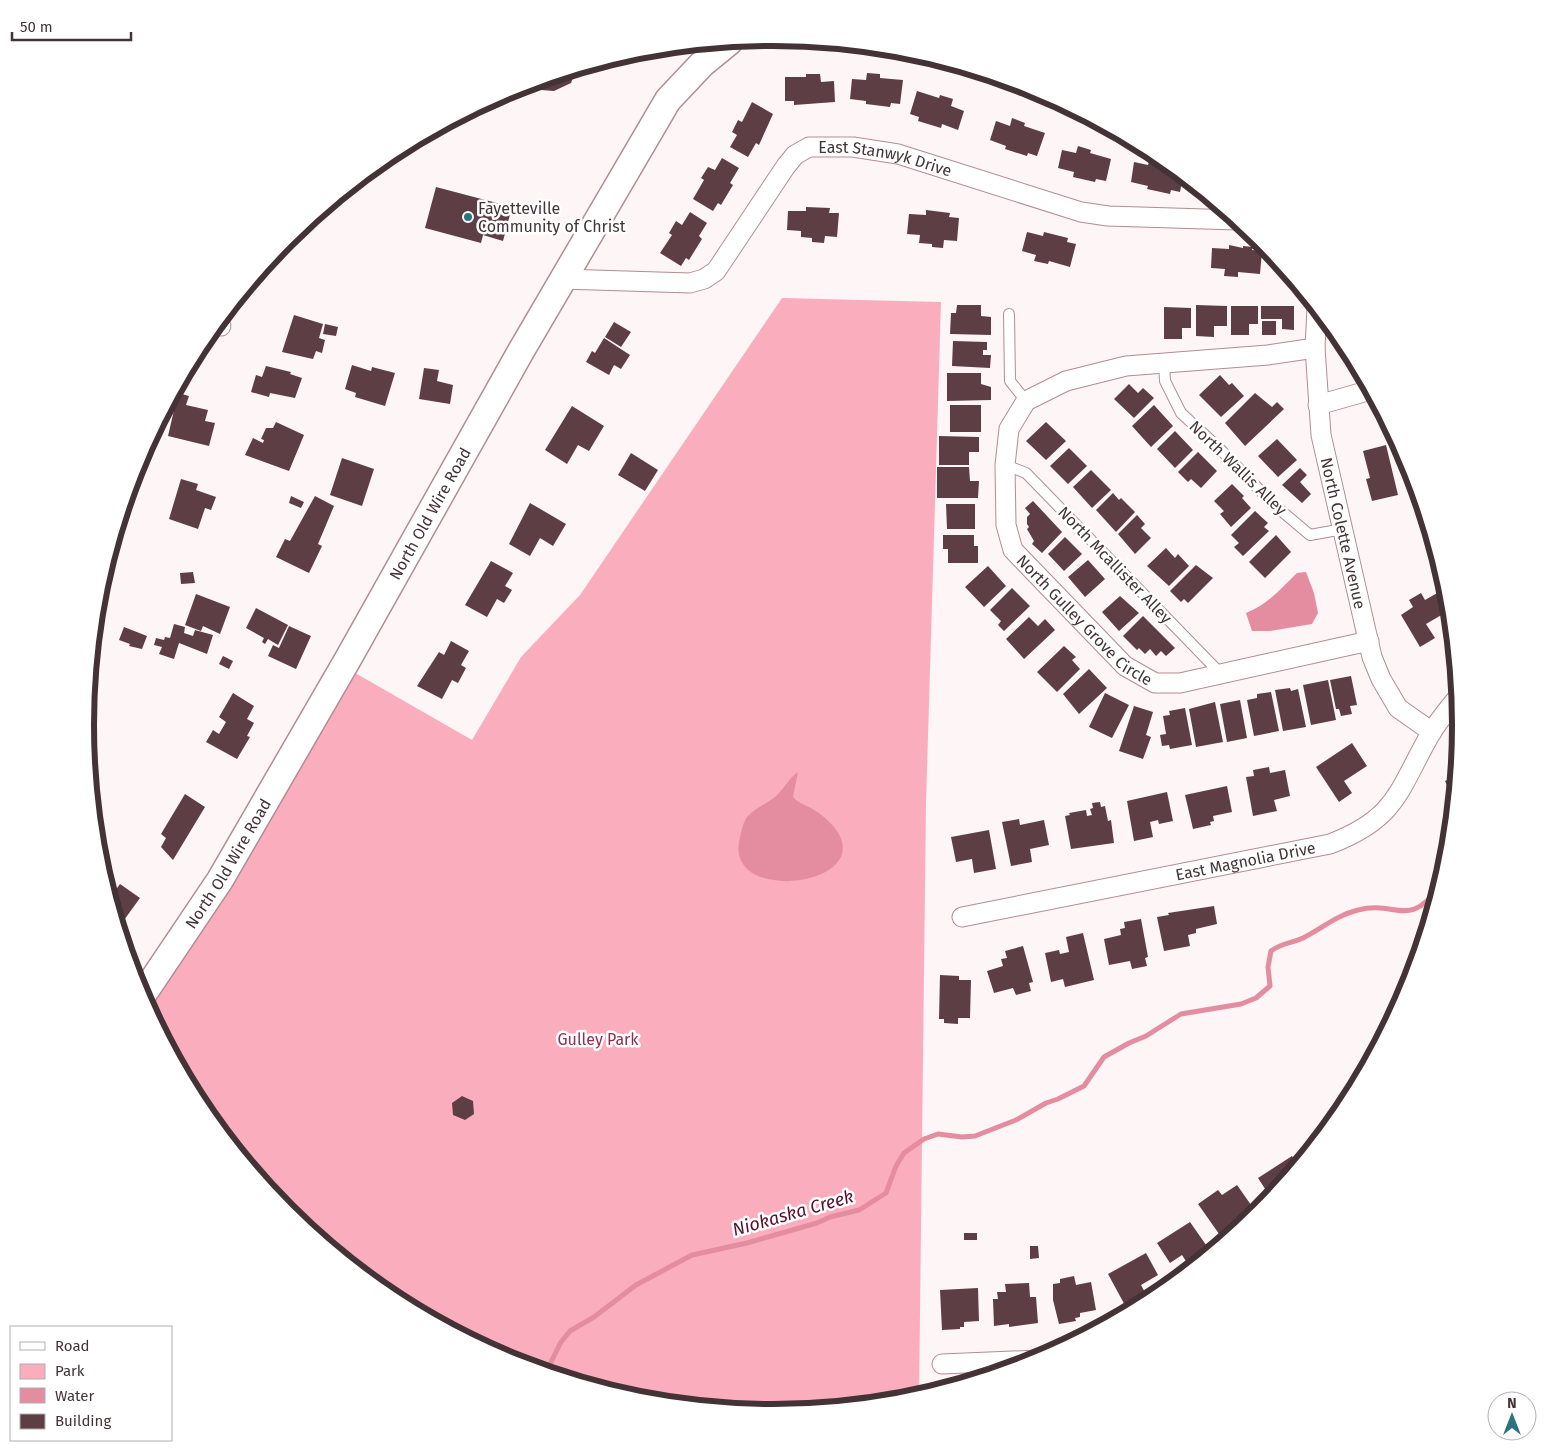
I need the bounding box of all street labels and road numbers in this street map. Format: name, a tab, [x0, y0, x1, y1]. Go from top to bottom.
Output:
street label: East Stanwyk Drive	[818, 138, 954, 180]
street label: North Wallis Alley	[1185, 417, 1291, 519]
street label: North Old Wire Road	[385, 444, 474, 583]
street label: North Colette Avenue	[1317, 456, 1370, 611]
street label: North Mcallister Alley	[1054, 503, 1176, 628]
street label: North Gulley Grove Circle	[1013, 550, 1156, 689]
street label: North Old Wire Road	[181, 795, 275, 932]
street label: East Magnolia Drive	[1174, 838, 1317, 884]

